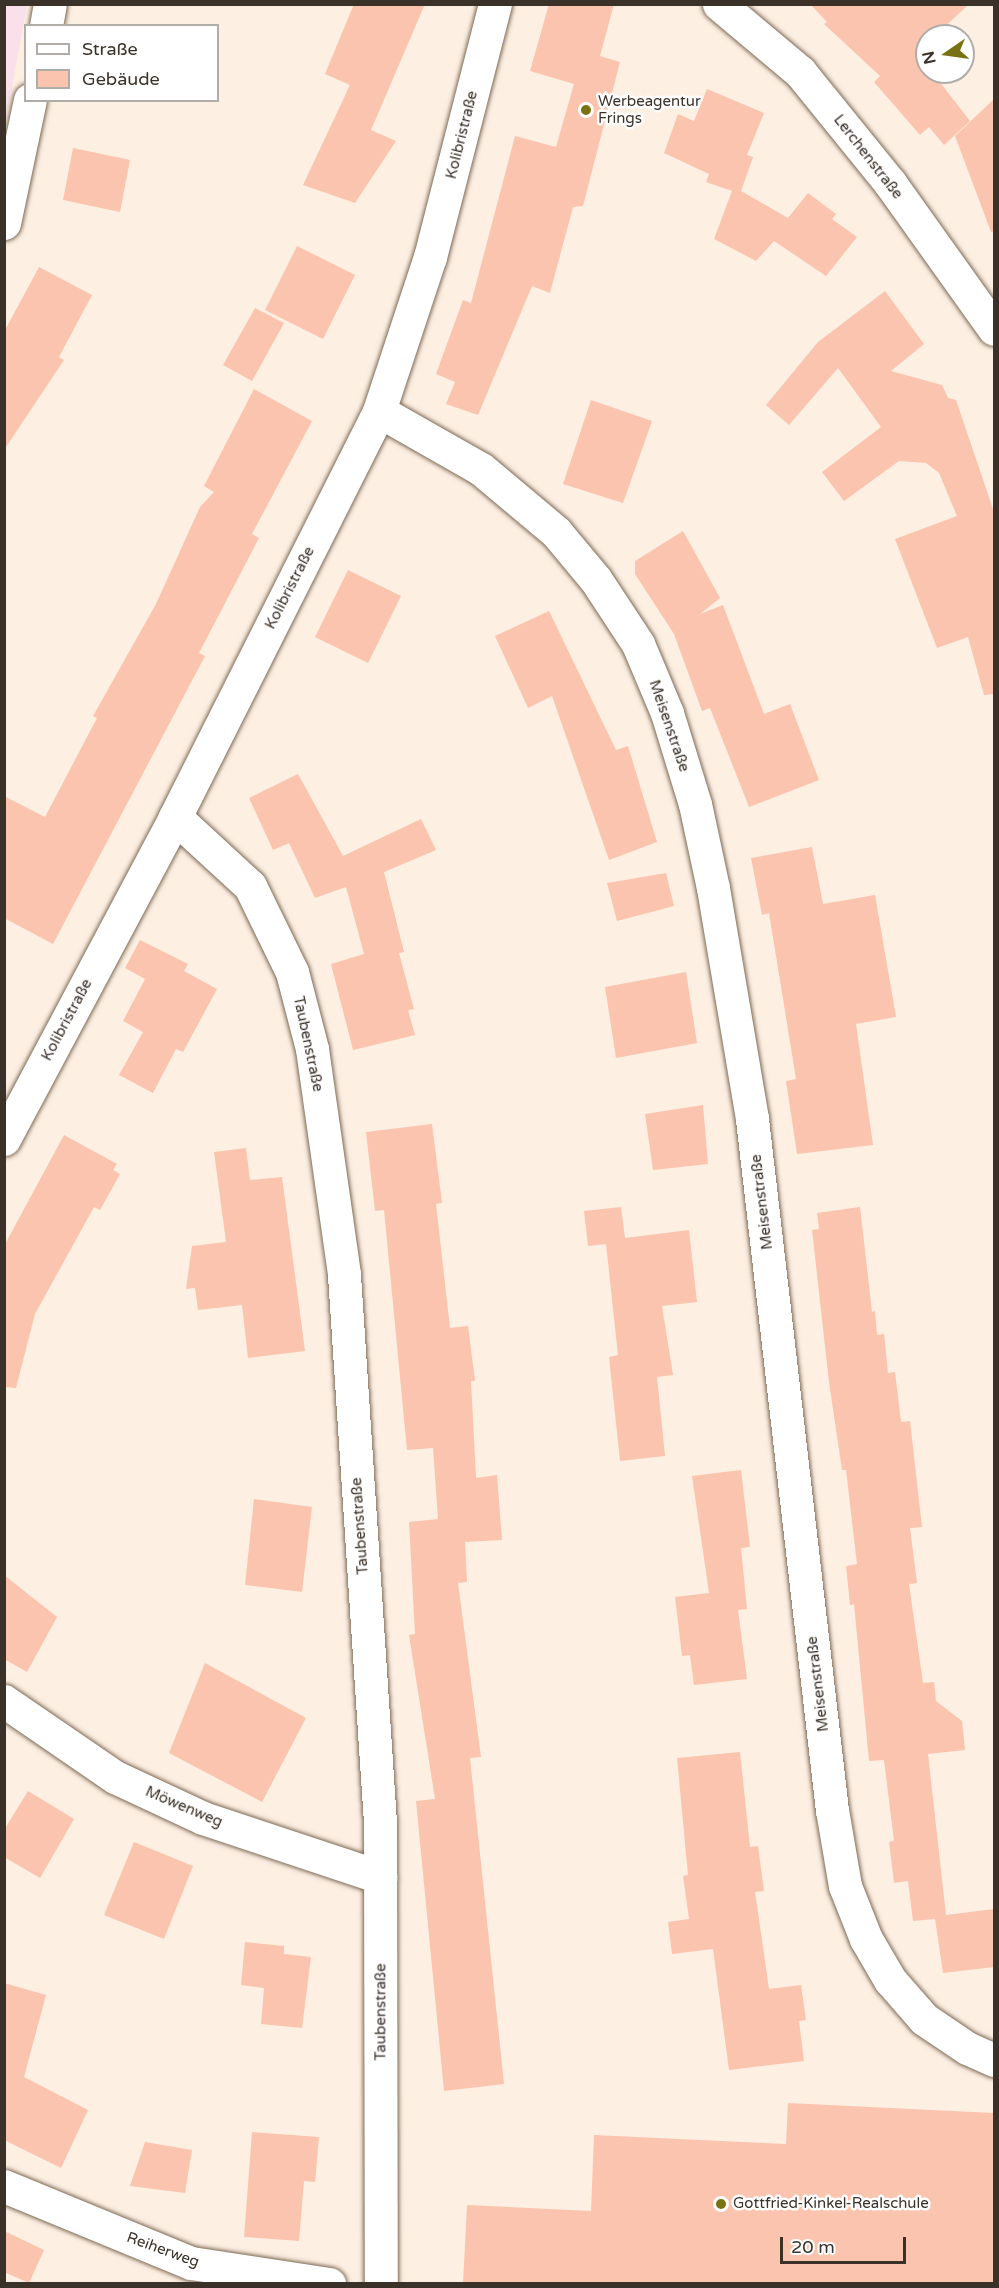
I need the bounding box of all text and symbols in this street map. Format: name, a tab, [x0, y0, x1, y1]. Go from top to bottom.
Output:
legend	[24, 24, 219, 102]
north arrow	[915, 24, 975, 84]
text: Straße	[82, 38, 138, 60]
text: N	[918, 49, 941, 66]
text: Gebäude	[82, 68, 160, 90]
street label: Kolibristraße	[442, 89, 482, 181]
place label: Werbeagentur Frings	[598, 92, 701, 127]
marker: Werbeagentur Frings	[579, 103, 593, 117]
street label: Lerchenstraße	[829, 111, 907, 203]
street label: Kolibristraße	[261, 544, 319, 632]
street label: Meisenstraße	[645, 678, 693, 774]
street label: Kolibristraße	[38, 976, 96, 1064]
street label: Taubenstraße	[289, 995, 327, 1093]
street label: Meisenstraße	[747, 1153, 777, 1251]
street label: Taubenstraße	[348, 1477, 372, 1575]
street label: Meisenstraße	[803, 1635, 833, 1733]
street label: Möwenweg	[143, 1783, 225, 1831]
street label: Taubenstraße	[372, 1963, 390, 2061]
place label: Gottfried-Kinkel-Realschule	[733, 2195, 929, 2213]
marker: Gottfried-Kinkel-Realschule	[714, 2197, 728, 2211]
scale bar	[783, 2225, 909, 2263]
street label: Reiherweg	[124, 2229, 202, 2271]
text: 20 m	[791, 2236, 835, 2258]

